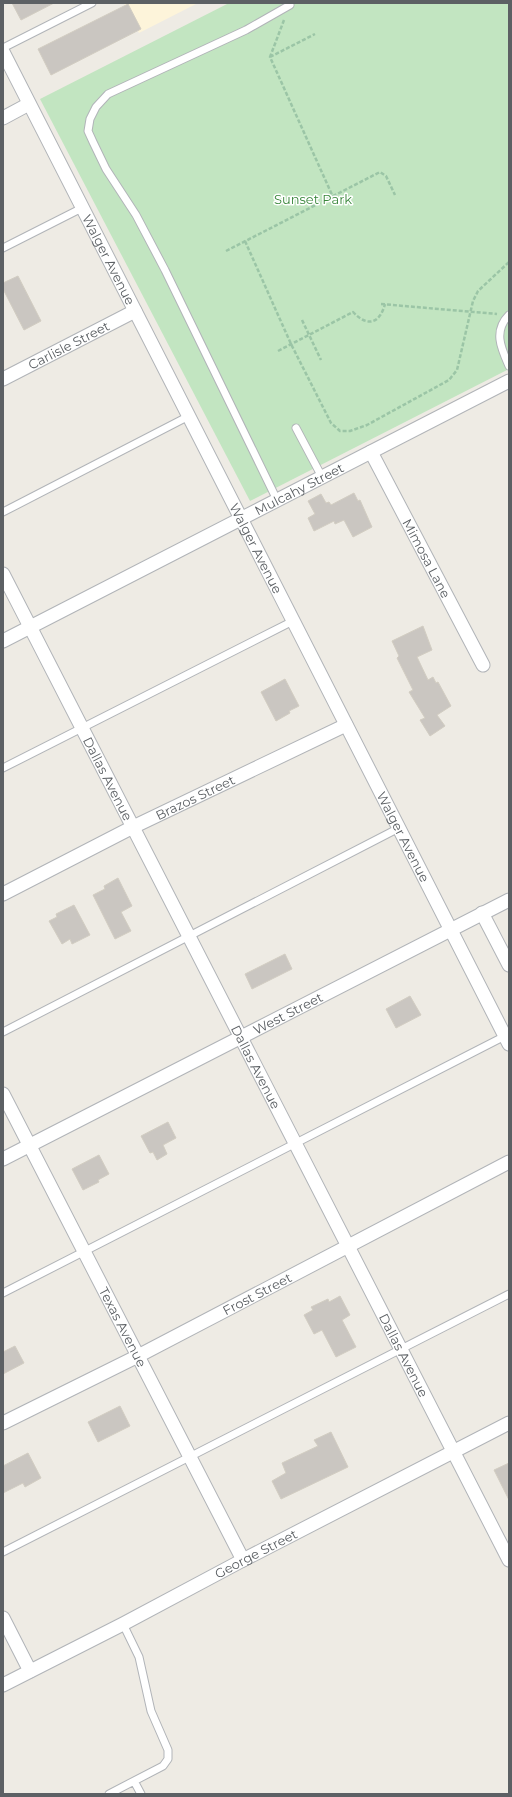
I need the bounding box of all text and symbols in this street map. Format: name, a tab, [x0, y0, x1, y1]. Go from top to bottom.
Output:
park label: Sunset Park	[274, 191, 352, 207]
street label: Walger Avenue	[79, 212, 139, 308]
street label: Carlisle Street	[25, 318, 112, 373]
street label: Mulcahy Street	[252, 459, 346, 518]
street label: Walger Avenue	[226, 500, 286, 596]
street label: Mimosa Lane	[399, 516, 454, 601]
street label: Dallas Avenue	[80, 734, 136, 823]
street label: Brazos Street	[153, 772, 237, 823]
street label: Walger Avenue	[374, 789, 433, 885]
street label: West Street	[250, 989, 325, 1038]
street label: Dallas Avenue	[228, 1022, 284, 1112]
street label: Frost Street	[220, 1269, 294, 1318]
street label: Texas Avenue	[96, 1284, 150, 1370]
street label: Dallas Avenue	[376, 1311, 432, 1400]
street label: George Street	[212, 1526, 300, 1582]

